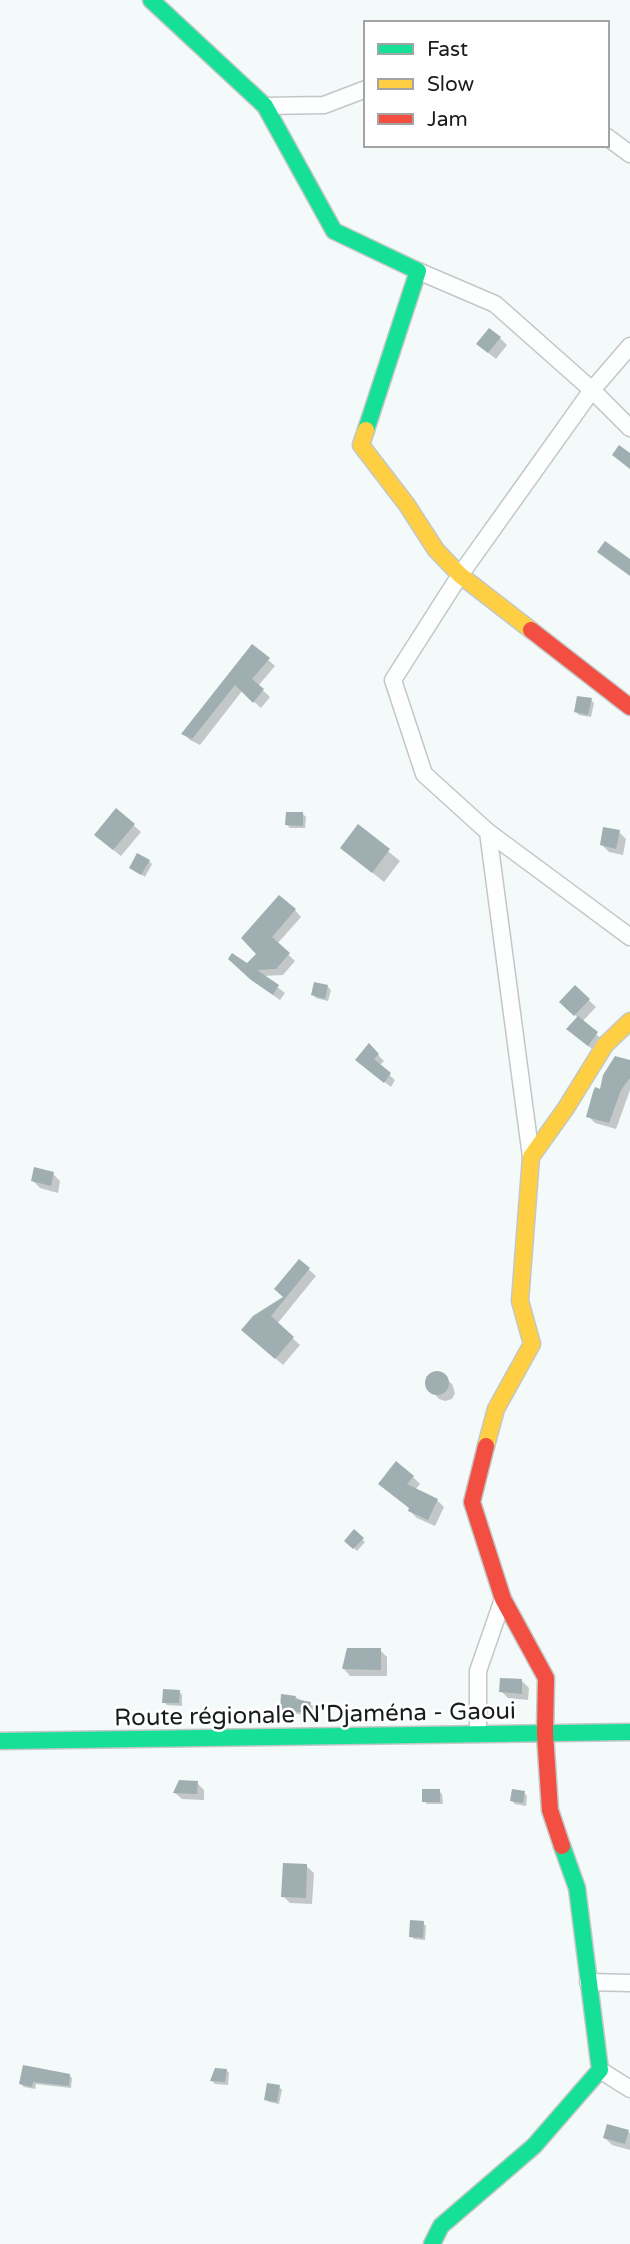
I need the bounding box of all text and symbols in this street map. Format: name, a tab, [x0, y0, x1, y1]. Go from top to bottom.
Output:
legend	[364, 21, 609, 147]
text: Fast	[427, 37, 468, 62]
text: Slow	[427, 72, 475, 97]
text: Jam	[427, 107, 468, 132]
street label: Route régionale N'Djaména - Gaoui	[114, 1696, 516, 1733]

